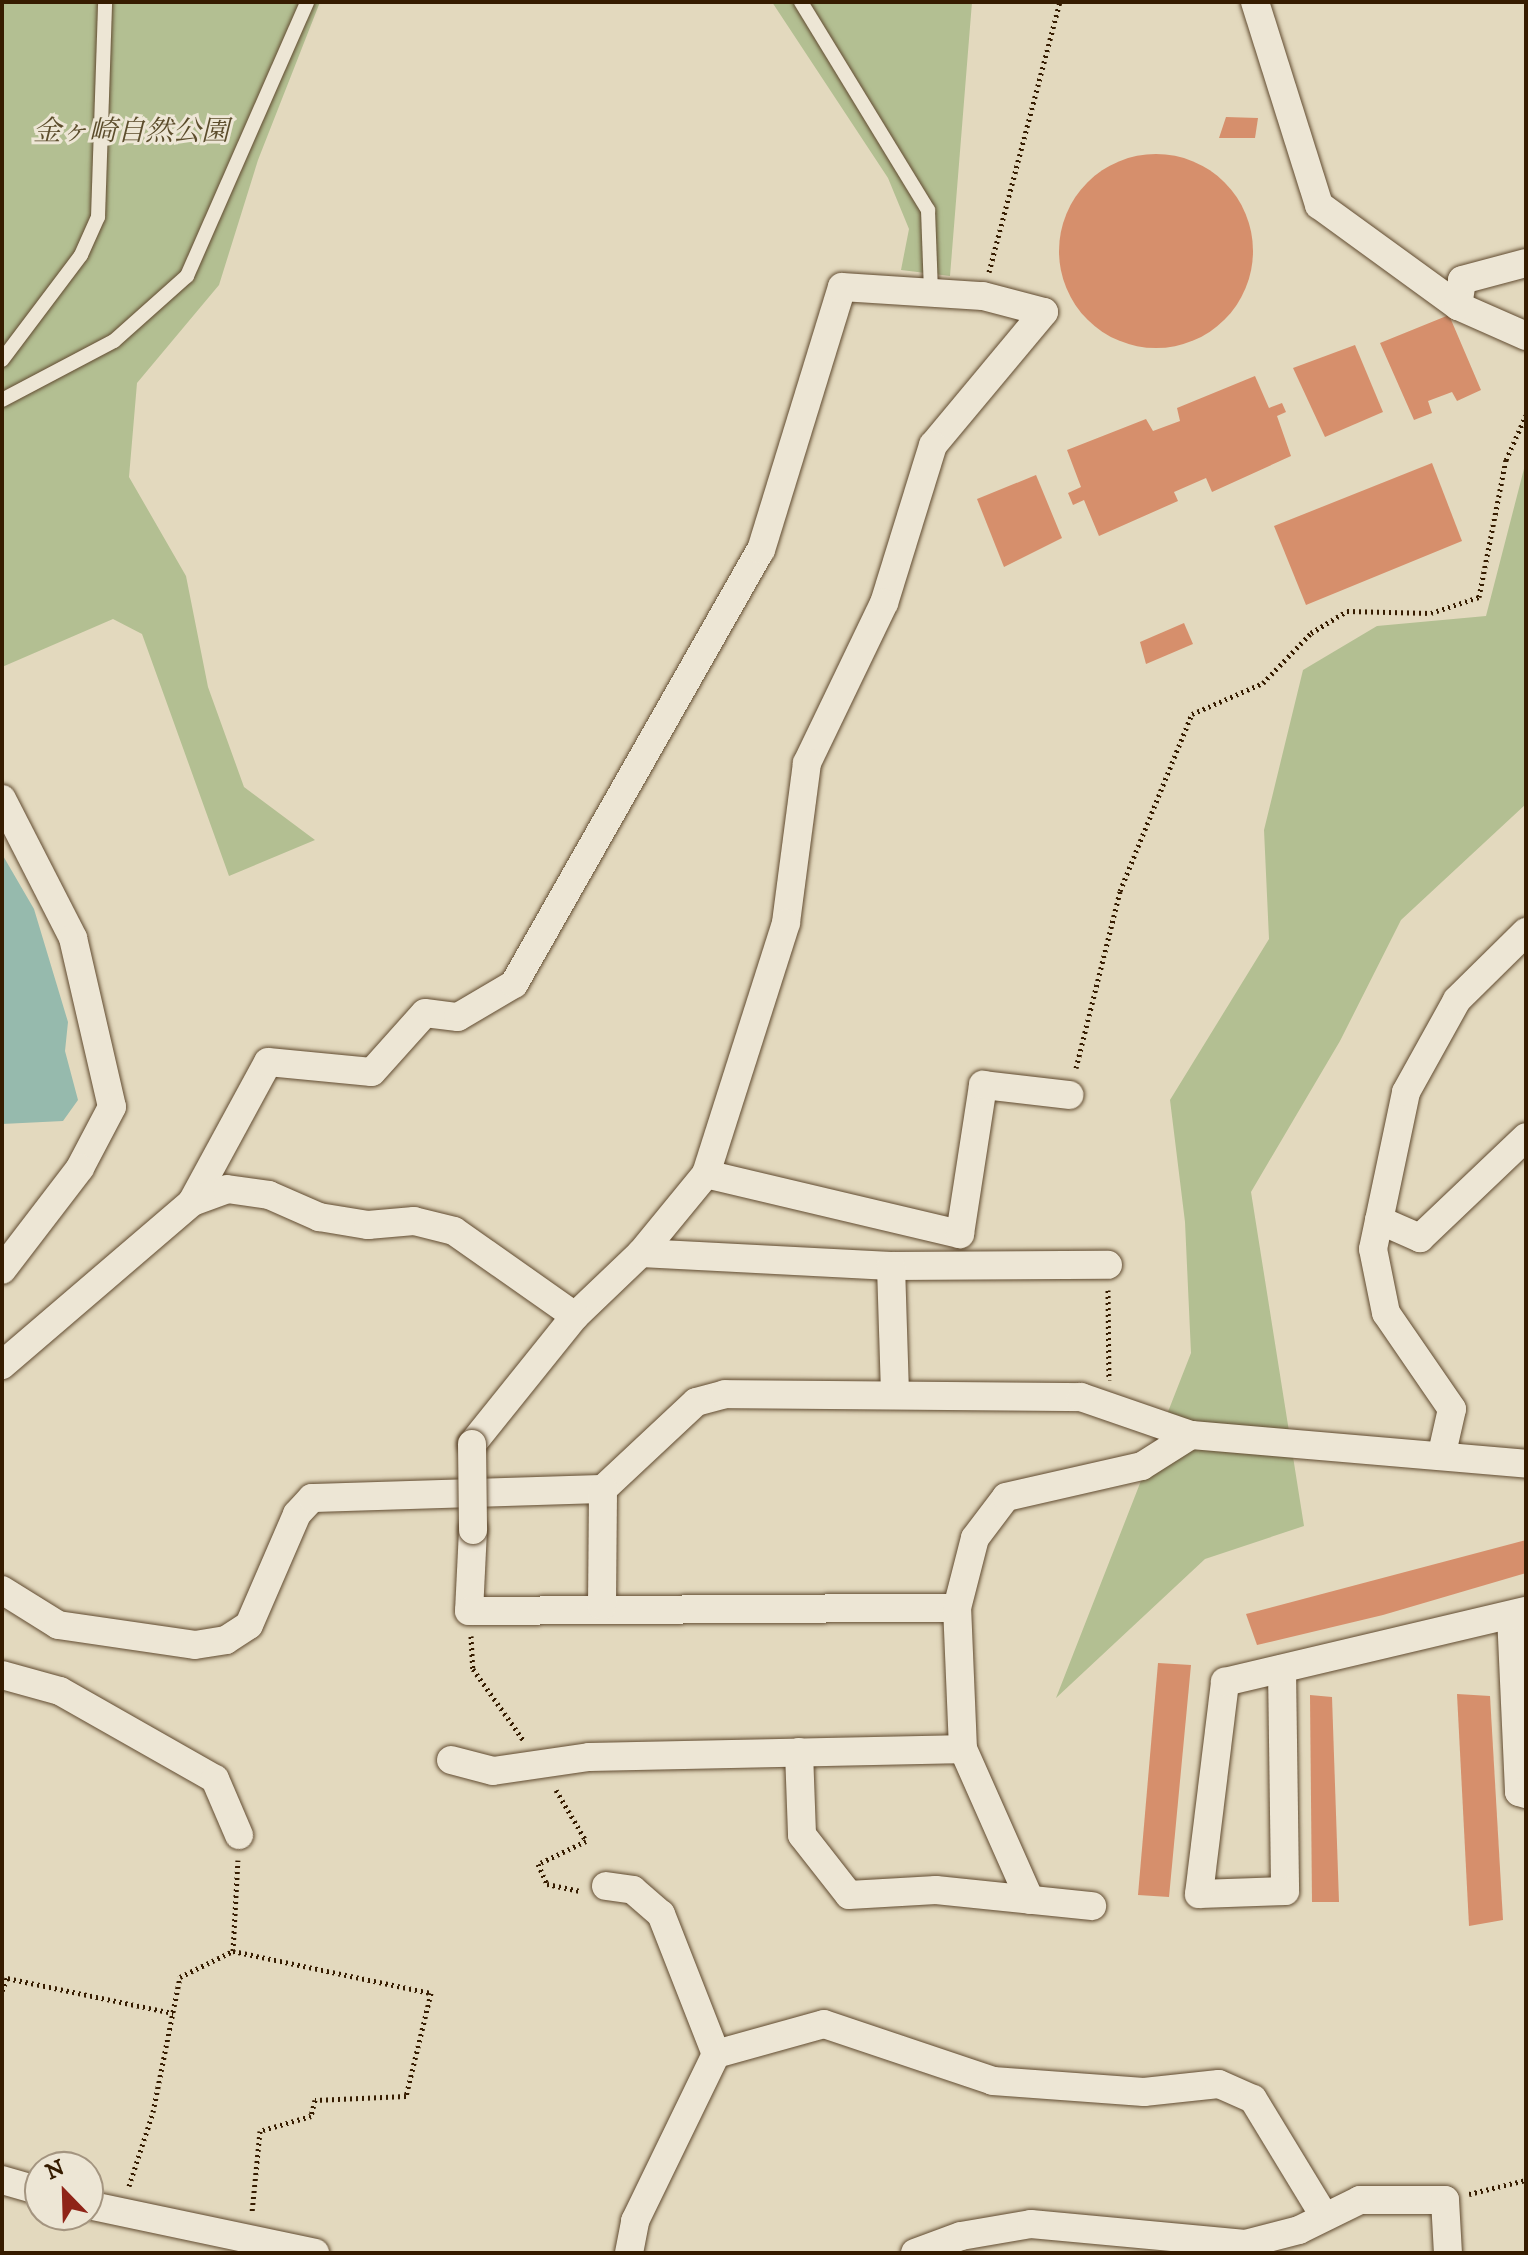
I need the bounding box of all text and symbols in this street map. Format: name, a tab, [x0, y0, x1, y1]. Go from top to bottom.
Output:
park label: 金ヶ崎自然公園	[33, 115, 229, 149]
north arrow	[24, 2151, 104, 2231]
text: N	[42, 2154, 69, 2186]

